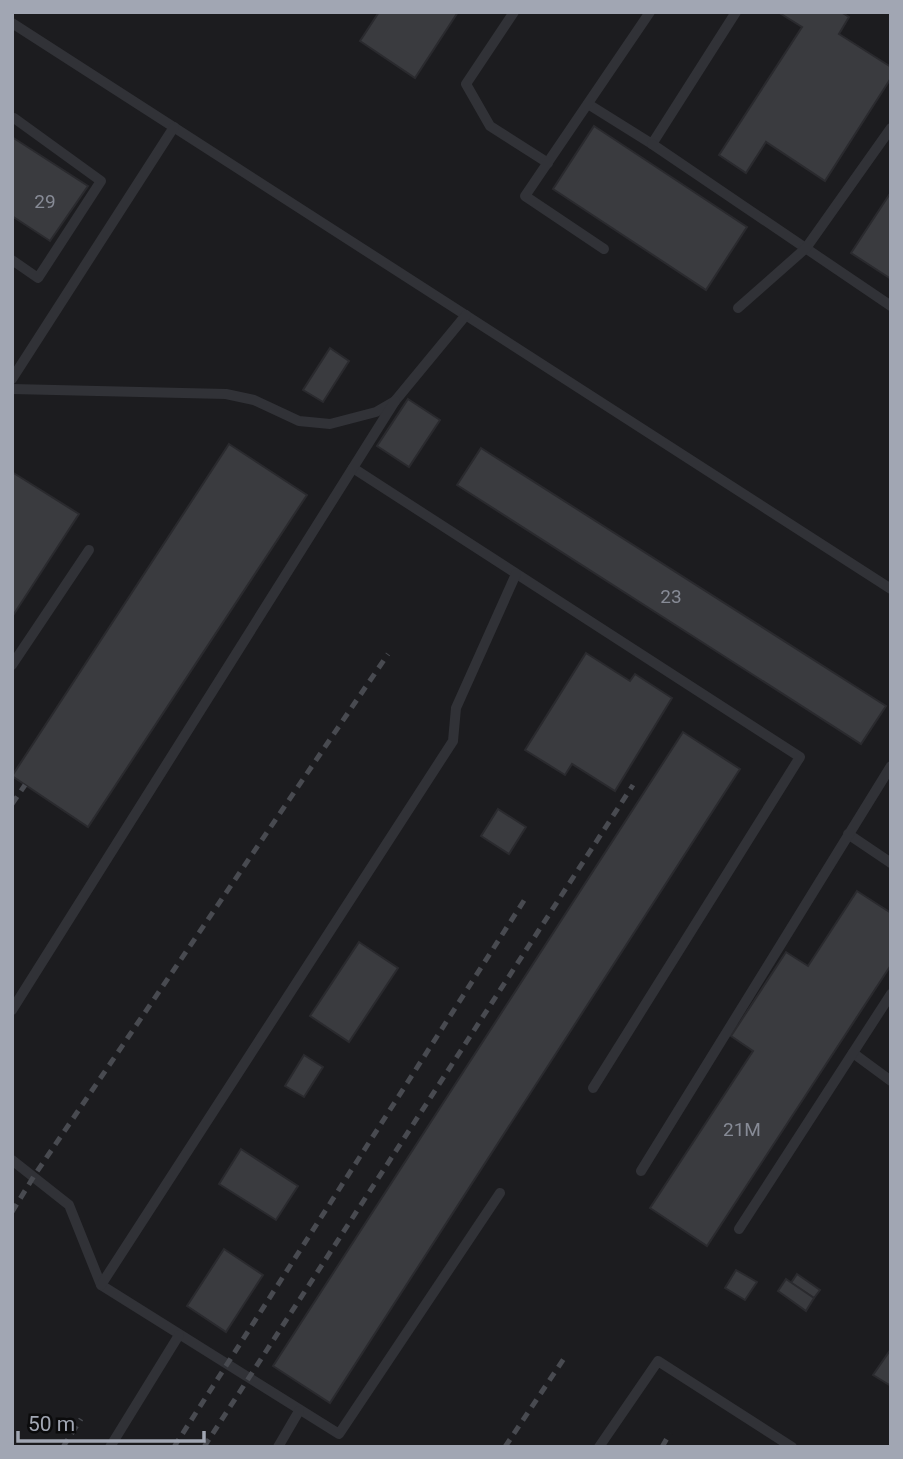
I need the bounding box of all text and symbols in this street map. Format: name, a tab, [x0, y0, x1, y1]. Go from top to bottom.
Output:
house number: 29	[34, 190, 56, 213]
house number: 23	[660, 585, 682, 608]
house number: 21М	[723, 1118, 761, 1141]
scale bar	[18, 1400, 203, 1444]
text: 50 m	[28, 1412, 75, 1436]

